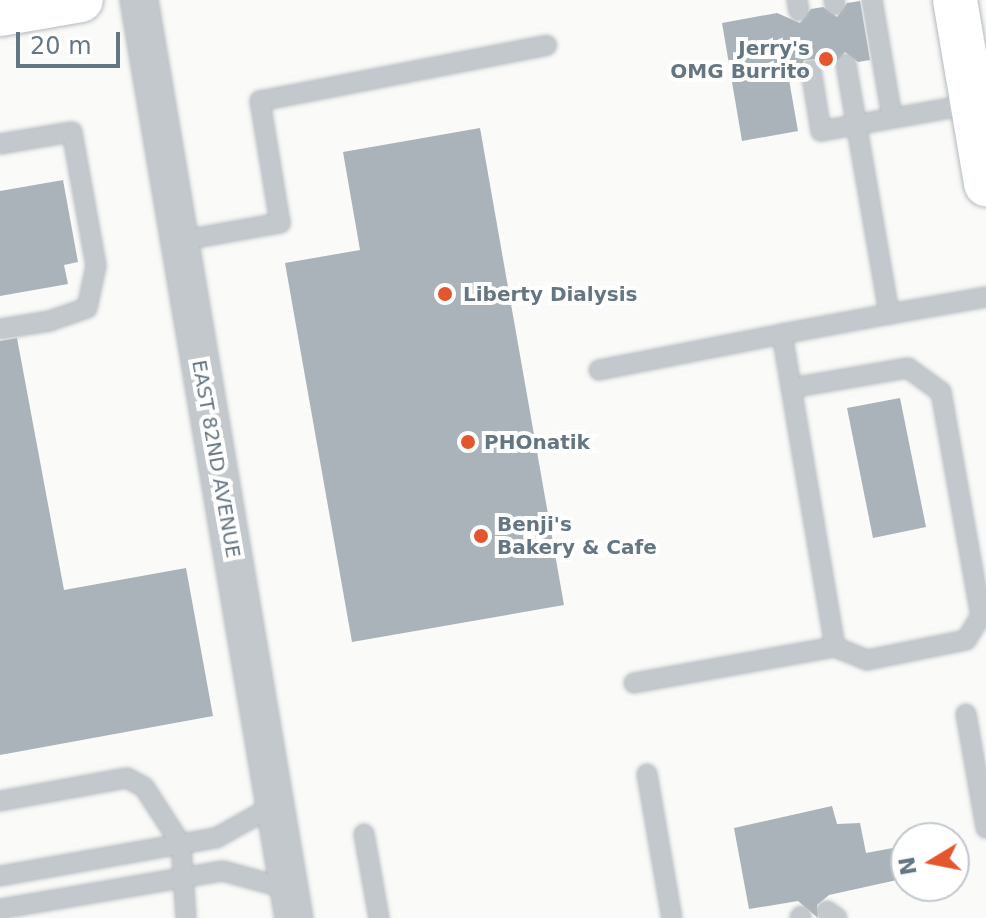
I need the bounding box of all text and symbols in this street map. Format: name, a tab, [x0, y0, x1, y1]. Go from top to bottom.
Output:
scale bar	[20, 16, 124, 66]
text: 20 m	[30, 32, 92, 60]
place label: Jerry's OMG Burrito	[670, 36, 810, 83]
marker: Jerry's OMG Burrito	[817, 50, 835, 68]
place label: Liberty Dialysis	[463, 282, 637, 306]
marker: Liberty Dialysis	[434, 283, 456, 305]
street label: EAST 82ND AVENUE	[187, 358, 245, 560]
place label: PHOnatik	[484, 430, 590, 454]
marker: PHOnatik	[459, 433, 477, 451]
place label: Benji's Bakery & Cafe	[497, 512, 657, 559]
marker: Benji's Bakery & Cafe	[472, 527, 490, 545]
north arrow	[890, 822, 970, 902]
text: N	[894, 855, 922, 877]

